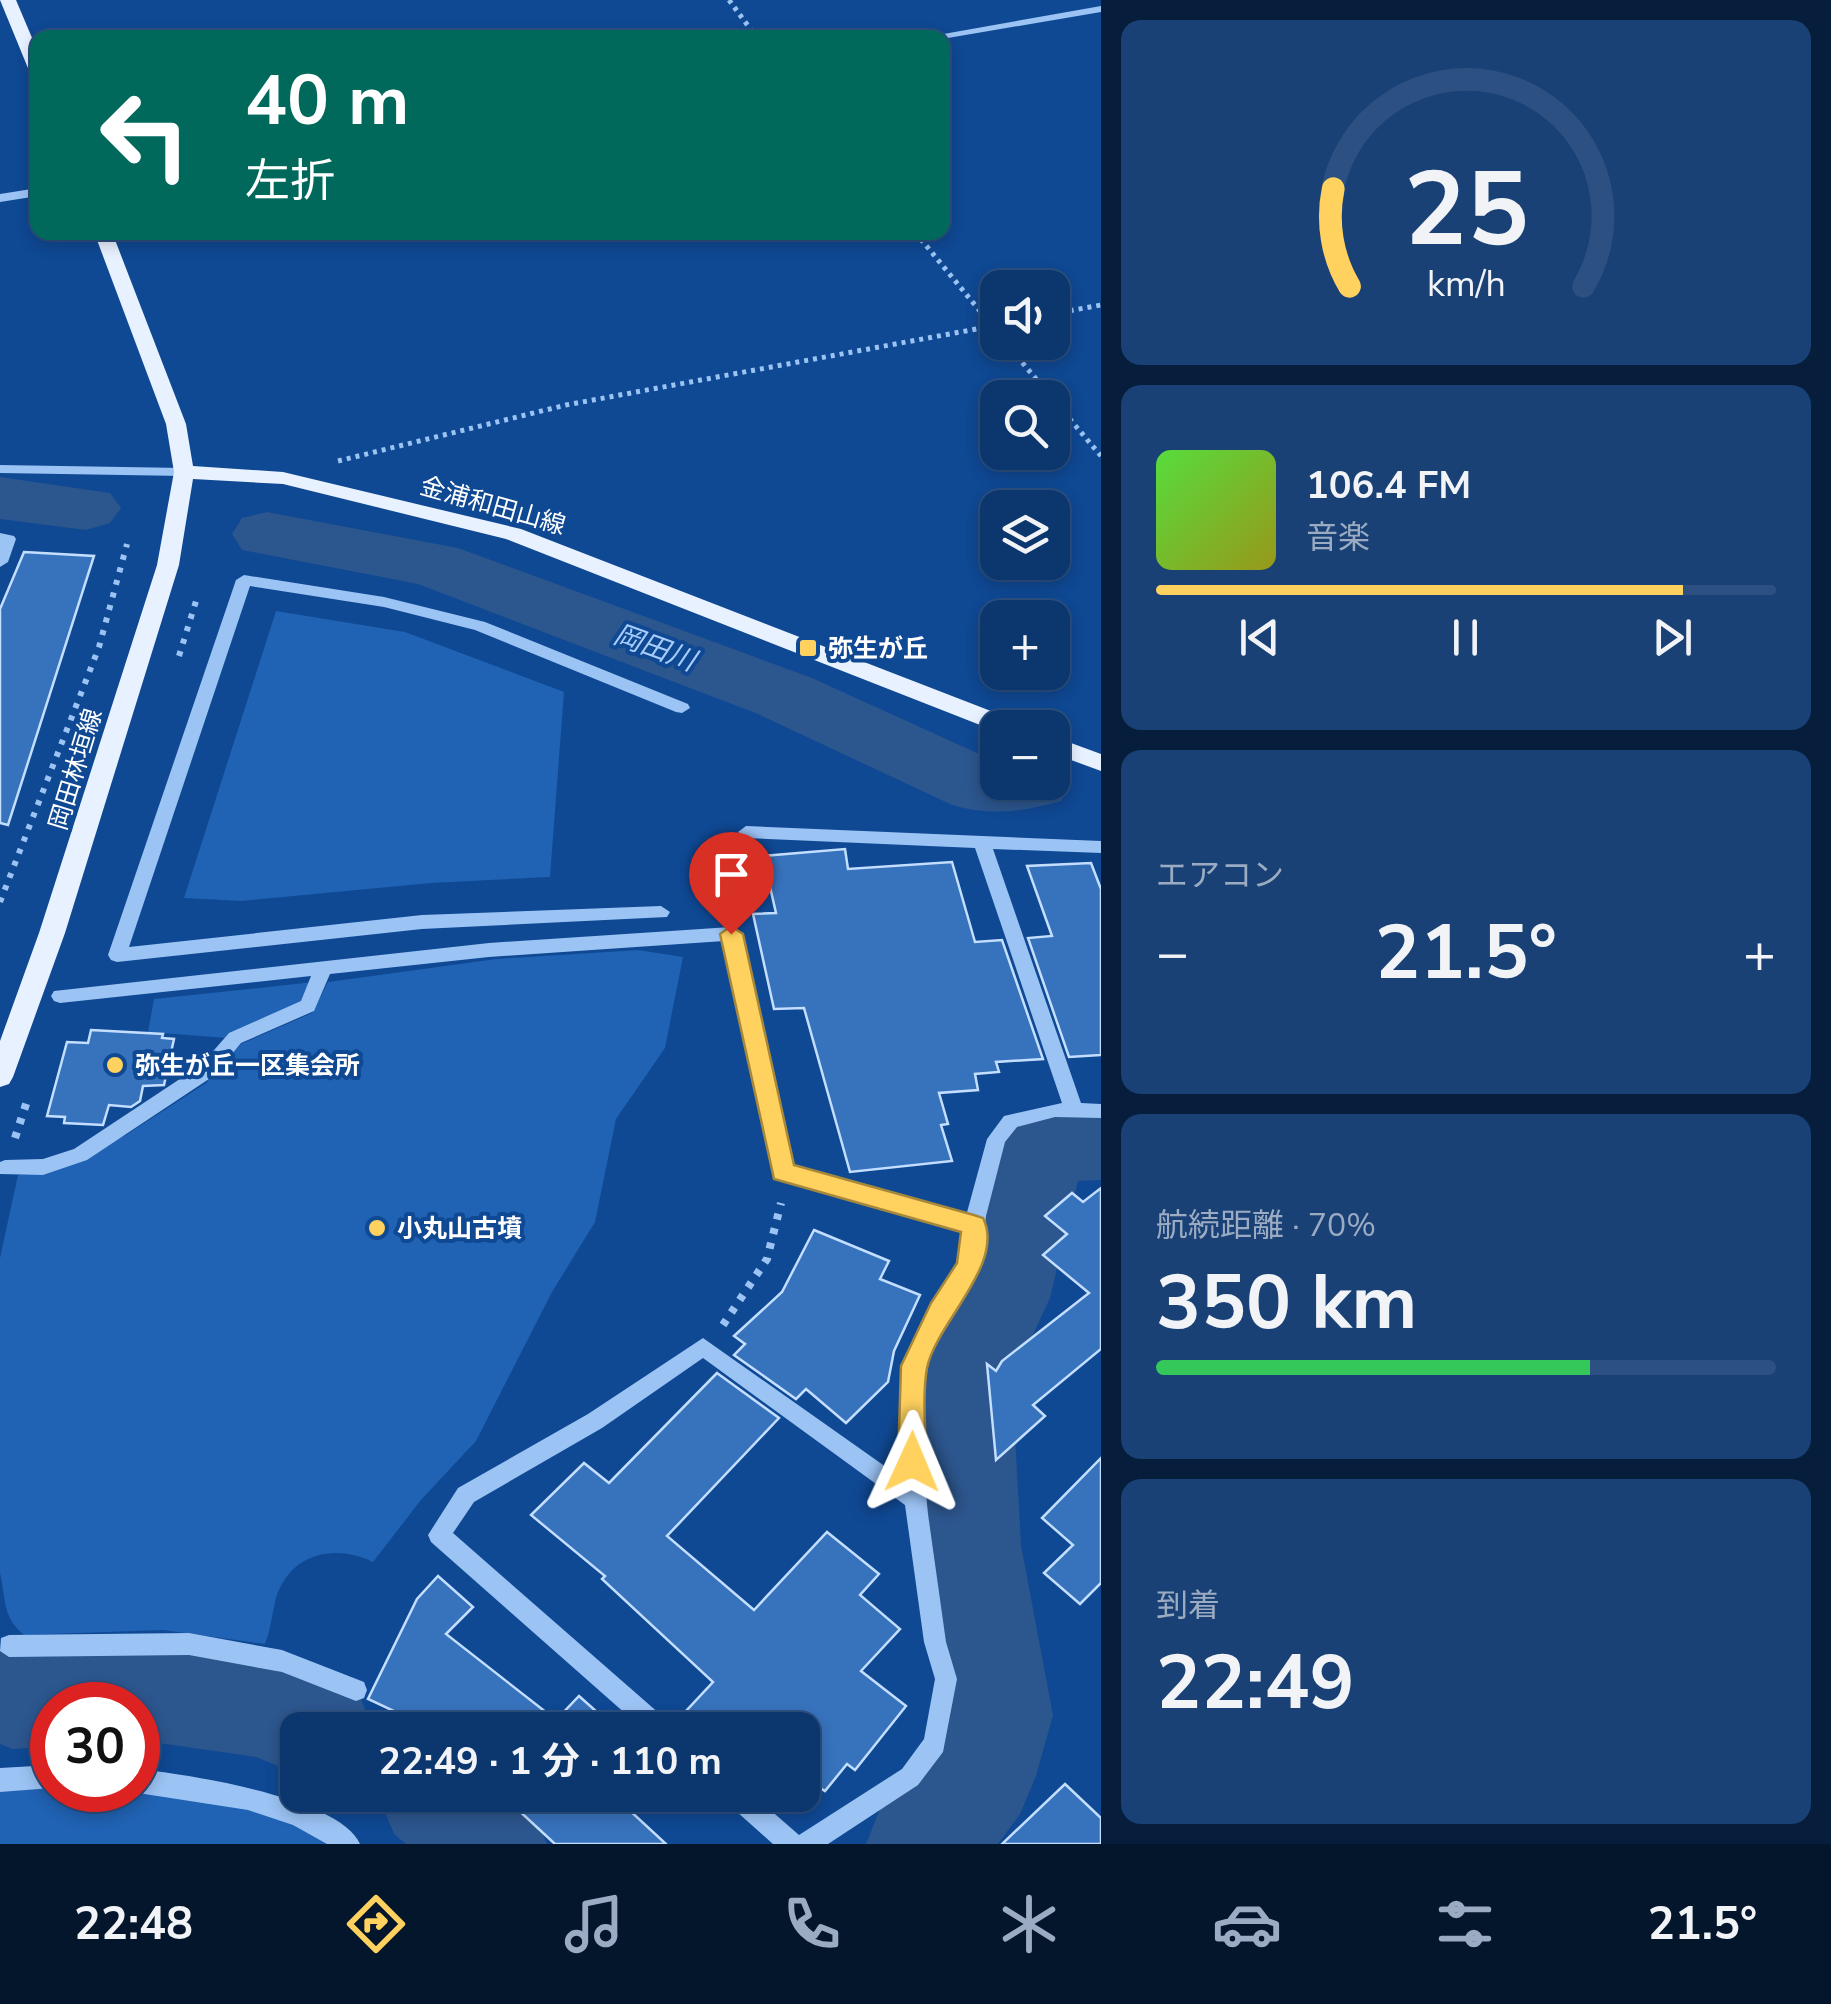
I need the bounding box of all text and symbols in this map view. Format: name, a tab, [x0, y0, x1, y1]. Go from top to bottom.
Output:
text: 40 m	[245, 53, 409, 149]
icon: left	[80, 70, 210, 200]
text: 25	[1404, 139, 1528, 281]
text: 左折	[245, 151, 335, 212]
text: km/h	[1427, 260, 1505, 309]
map controls	[980, 270, 1070, 800]
button: sound	[980, 270, 1070, 360]
button: search	[980, 380, 1070, 470]
text: 106.4 FM	[1306, 460, 1471, 511]
street label: 金浦和田山線	[416, 469, 570, 543]
button: layers	[980, 490, 1070, 580]
text: 音楽	[1306, 516, 1370, 559]
button: +	[980, 600, 1070, 690]
icon: previous	[1232, 610, 1287, 665]
icon: pause	[1438, 610, 1493, 665]
icon: next	[1645, 610, 1700, 665]
water label: 岡田川	[609, 616, 703, 681]
place label: 弥生が丘	[828, 632, 928, 666]
marker: 弥生が丘	[797, 637, 819, 659]
street label: 岡田林垣線	[41, 705, 110, 834]
button: −	[980, 710, 1070, 800]
pin	[689, 832, 774, 935]
icon: arrive	[704, 847, 759, 902]
text: エアコン	[1156, 854, 1284, 897]
text: 21.5°	[1375, 902, 1557, 1004]
text: −	[1156, 916, 1189, 991]
text: +	[1743, 916, 1776, 991]
place label: 弥生が丘一区集会所	[135, 1049, 360, 1083]
marker: 弥生が丘一区集会所	[104, 1054, 126, 1076]
text: 航続距離 · 70%	[1156, 1204, 1376, 1247]
place label: 小丸山古墳	[397, 1212, 522, 1246]
marker: 小丸山古墳	[366, 1217, 388, 1239]
text: 350 km	[1156, 1252, 1417, 1354]
position arrow	[860, 1410, 964, 1514]
text: 到着	[1156, 1584, 1220, 1627]
text: 22:49	[1156, 1632, 1355, 1734]
speed limit sign: 30	[30, 1682, 160, 1812]
text: 22:49 · 1 分 · 110 m	[378, 1736, 722, 1787]
icon: directions	[341, 1889, 411, 1959]
icon: music	[559, 1889, 629, 1959]
icon: phone	[777, 1889, 847, 1959]
icon: climate	[994, 1889, 1064, 1959]
icon: car	[1212, 1889, 1282, 1959]
icon: filters	[1430, 1889, 1500, 1959]
text: 22:48	[74, 1894, 193, 1955]
text: 21.5°	[1648, 1894, 1757, 1955]

